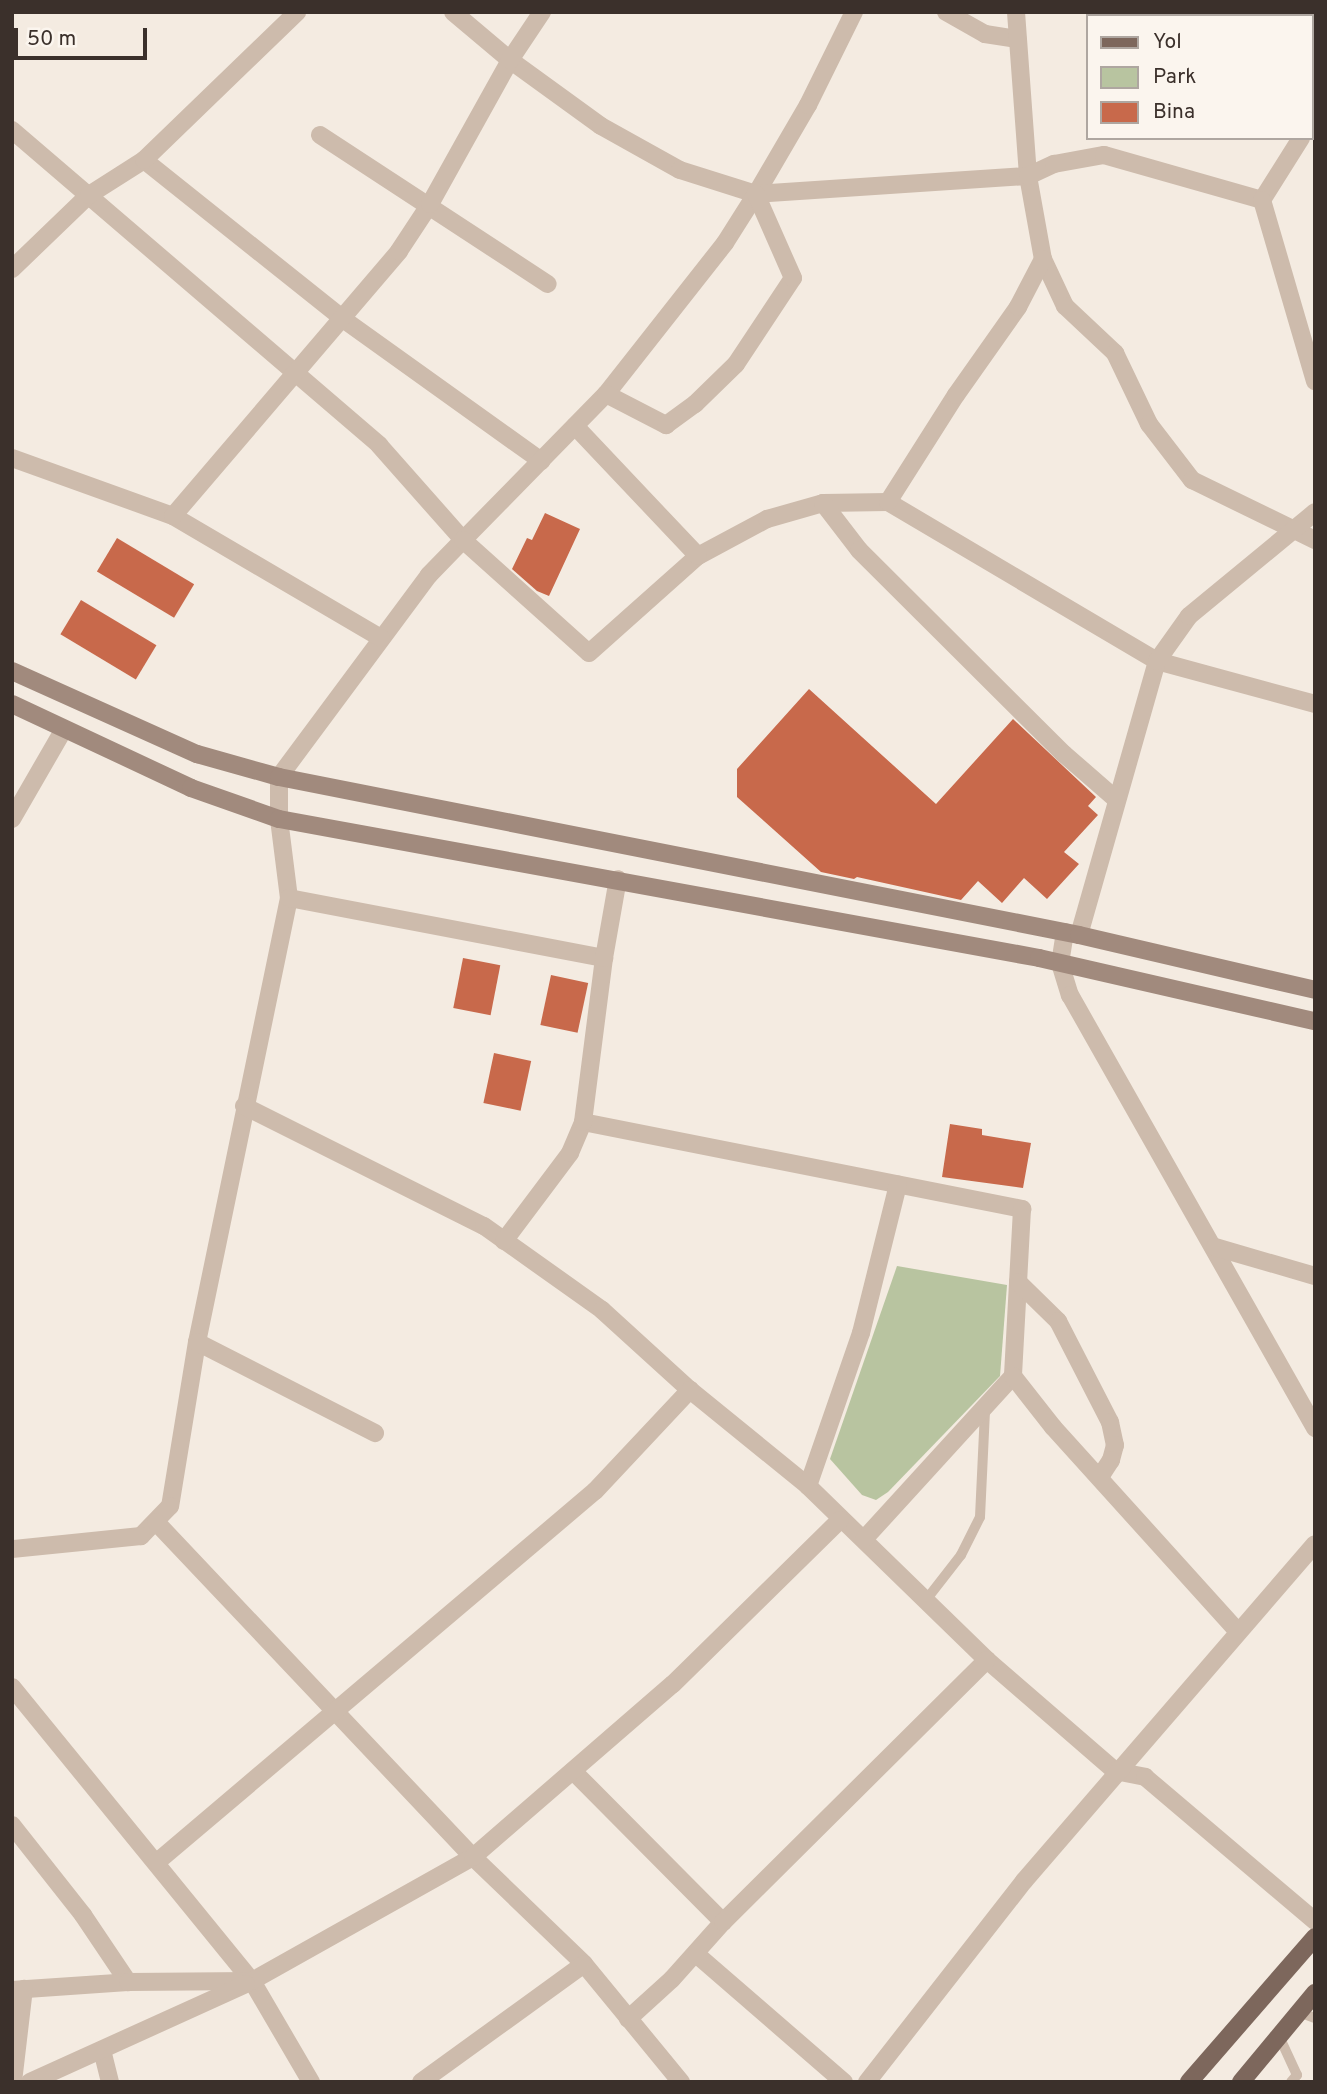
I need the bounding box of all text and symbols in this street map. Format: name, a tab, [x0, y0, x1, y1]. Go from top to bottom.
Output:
scale bar	[18, 14, 150, 58]
legend	[1086, 14, 1313, 140]
text: 50 m	[27, 26, 76, 53]
text: Yol	[1153, 29, 1182, 56]
text: Park	[1153, 64, 1196, 91]
text: Bina	[1153, 99, 1195, 126]

